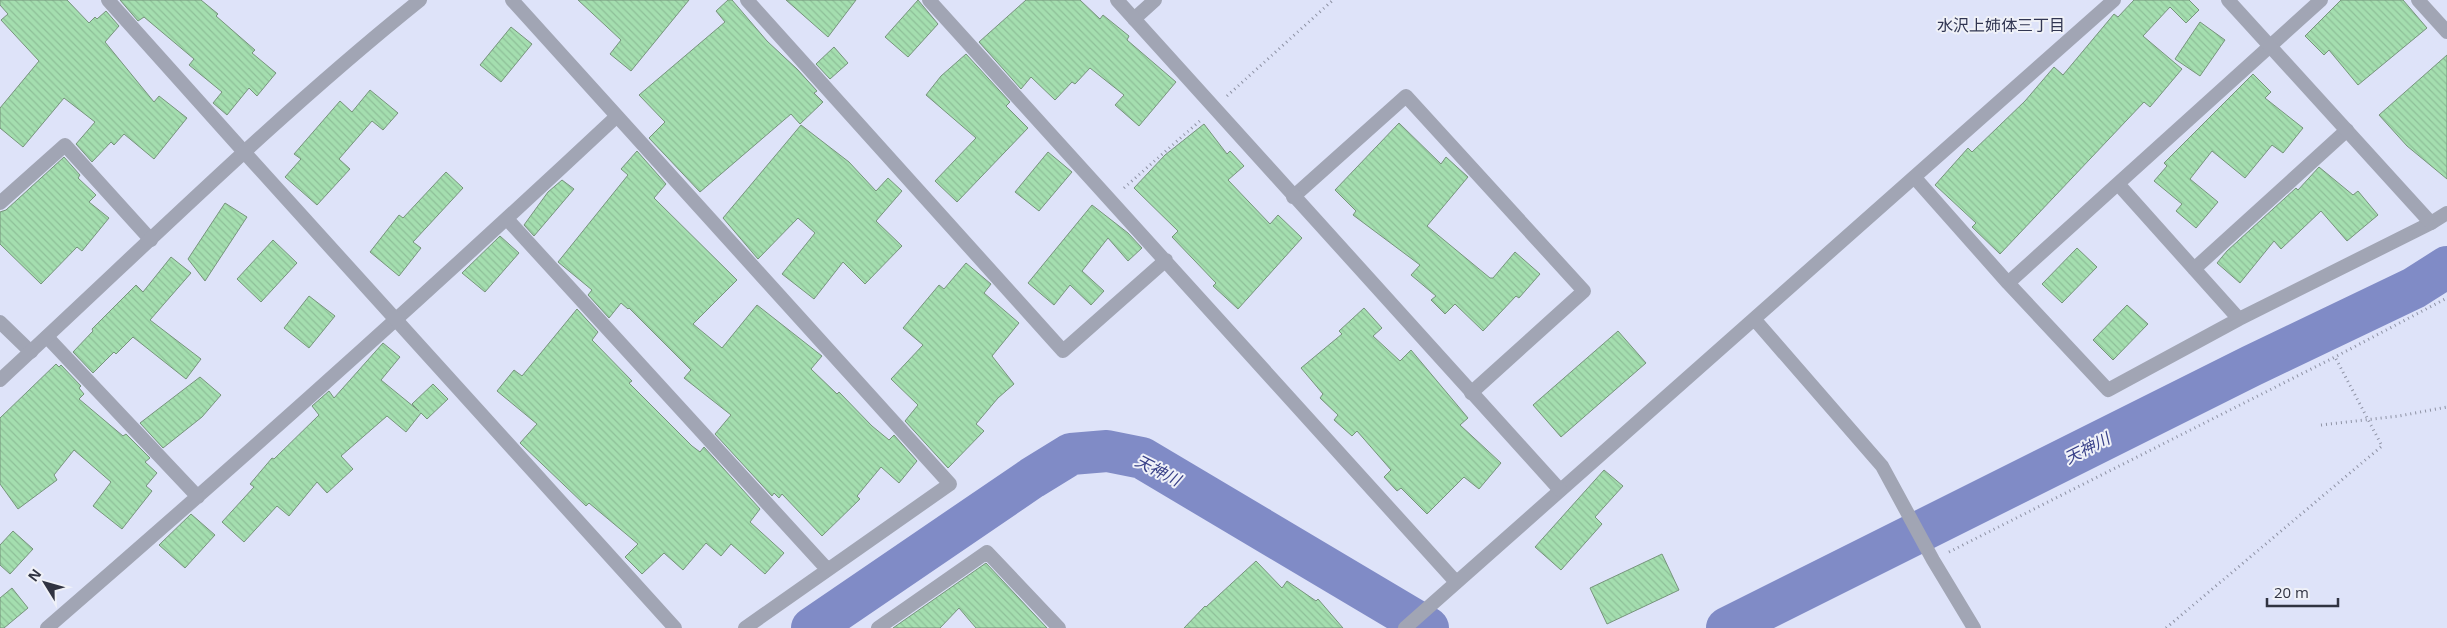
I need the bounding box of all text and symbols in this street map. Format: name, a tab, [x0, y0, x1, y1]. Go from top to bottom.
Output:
district label: 水沢上姉体三丁目	[1937, 14, 2065, 36]
water label: 天神川	[2061, 426, 2115, 469]
water label: 天神川	[1132, 449, 1186, 492]
north arrow	[20, 558, 70, 608]
text: N	[23, 565, 45, 585]
scale bar	[2267, 576, 2338, 608]
text: 20 m	[2274, 582, 2309, 602]

